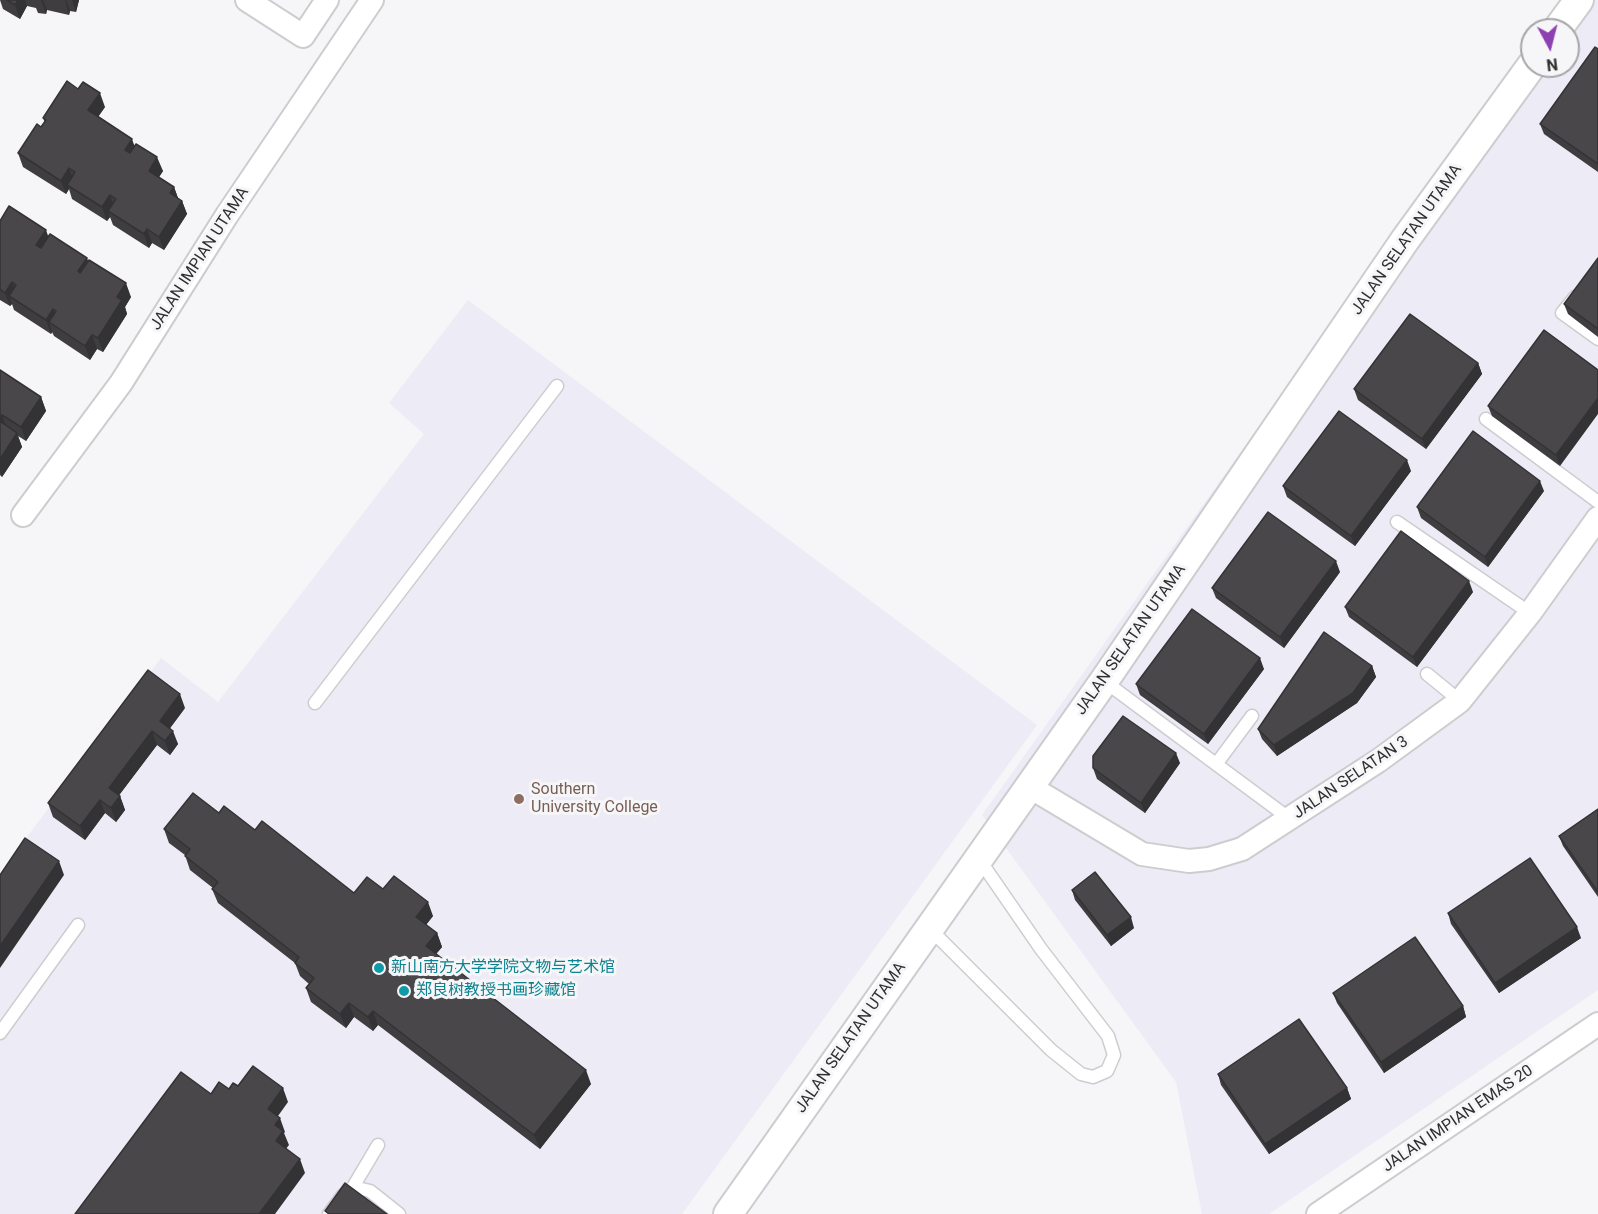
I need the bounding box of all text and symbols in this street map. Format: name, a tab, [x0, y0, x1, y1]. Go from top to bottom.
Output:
north arrow	[1520, 18, 1580, 78]
text: N	[1545, 54, 1559, 74]
street label: JALAN SELATAN UTAMA	[1348, 161, 1466, 319]
street label: JALAN IMPIAN UTAMA	[147, 184, 253, 334]
street label: JALAN SELATAN UTAMA	[1072, 561, 1190, 719]
street label: JALAN SELATAN 3	[1290, 733, 1412, 823]
place label: Southern University College	[531, 780, 658, 818]
marker: Southern University College	[512, 792, 526, 806]
place label: 新山南方大学学院文物与艺术馆	[391, 958, 615, 978]
street label: JALAN SELATAN UTAMA	[792, 959, 910, 1117]
marker: 新山南方大学学院文物与艺术馆	[372, 961, 386, 975]
place label: 郑良树教授书画珍藏馆	[416, 981, 576, 1001]
marker: 郑良树教授书画珍藏馆	[397, 984, 411, 998]
street label: JALAN IMPIAN EMAS 20	[1379, 1061, 1537, 1177]

